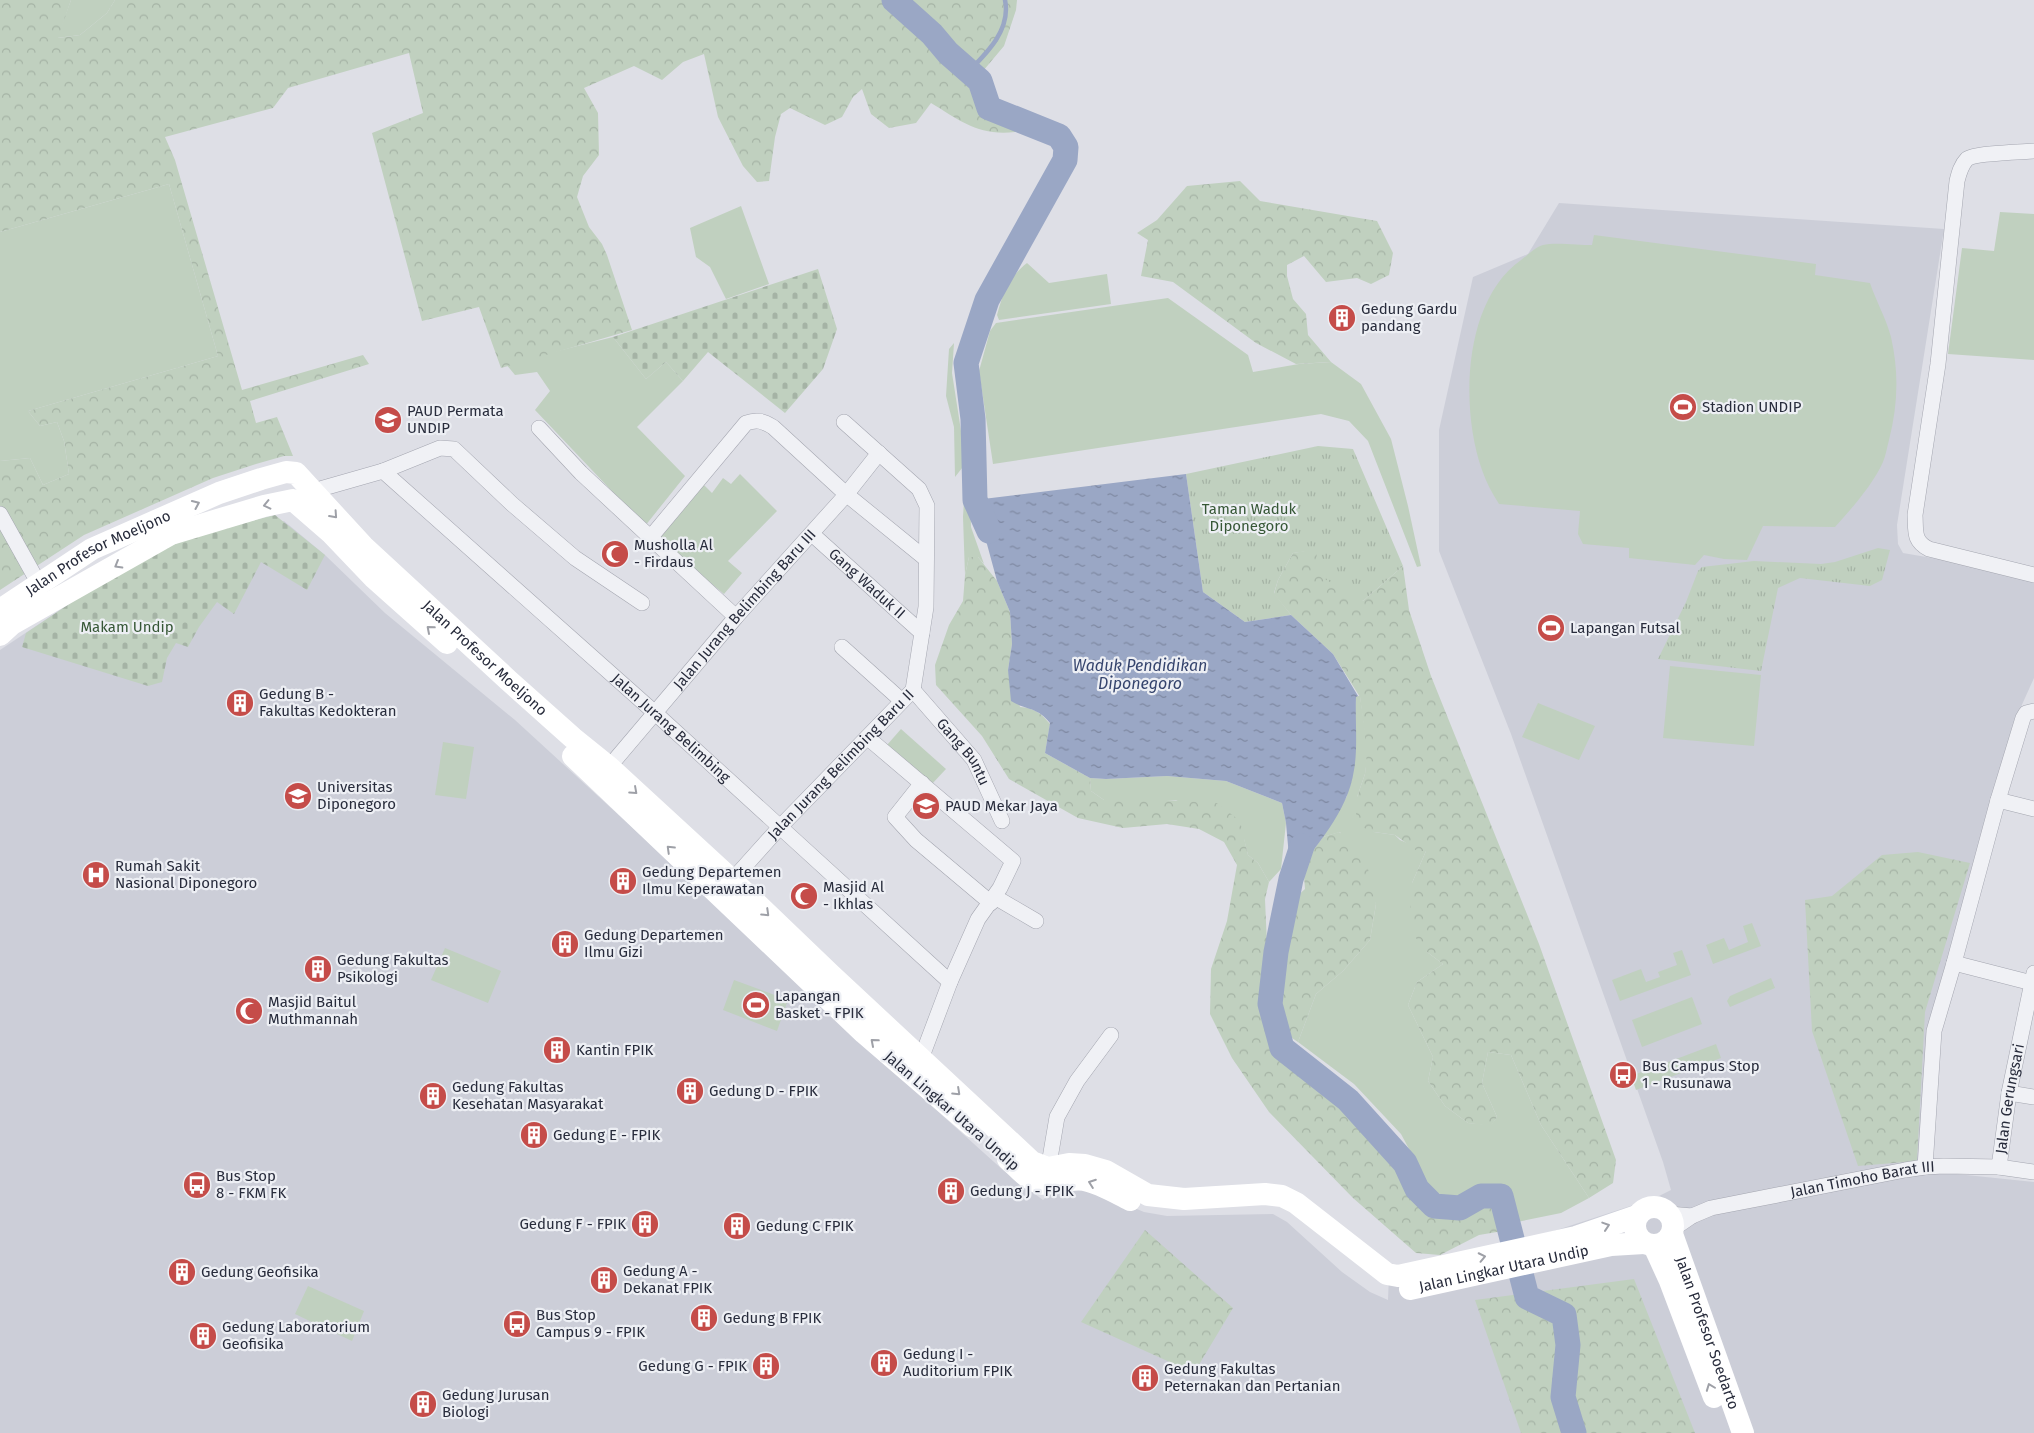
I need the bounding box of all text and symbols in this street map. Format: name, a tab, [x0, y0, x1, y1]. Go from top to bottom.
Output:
place label: Gedung Gardu pandang	[1361, 300, 1458, 335]
building icon: Gedung Gardu pandang	[1327, 303, 1357, 333]
sports icon: Stadion UNDIP	[1668, 392, 1698, 422]
place label: Stadion UNDIP	[1702, 398, 1802, 416]
place label: PAUD Permata UNDIP	[407, 402, 504, 437]
school or university icon: PAUD Permata UNDIP	[373, 405, 403, 435]
one-way arrow	[191, 499, 200, 510]
one-way arrow	[263, 499, 272, 510]
park label: Taman Waduk Diponegoro	[1202, 500, 1297, 535]
street label: Jalan Profesor Moeljono	[22, 507, 173, 599]
one-way arrow	[328, 509, 337, 518]
street label: Jalan Jurang Belimbing Baru III	[670, 526, 820, 693]
place label: Musholla Al - Firdaus	[634, 536, 713, 571]
mosque icon: Musholla Al - Firdaus	[600, 539, 630, 569]
street label: Gang Waduk II	[825, 544, 909, 623]
one-way arrow	[114, 559, 123, 569]
street label: Jalan Profesor Moeljono	[419, 596, 551, 720]
sports icon: Lapangan Futsal	[1536, 613, 1566, 643]
park label: Makam Undip	[80, 618, 174, 636]
place label: Lapangan Futsal	[1570, 619, 1680, 637]
one-way arrow	[427, 625, 436, 634]
water label: Waduk Pendidikan Diponegoro	[1073, 656, 1207, 693]
street label: Jalan Jurang Belimbing	[608, 670, 734, 786]
place label: Gedung B - Fakultas Kedokteran	[259, 685, 396, 720]
street label: Jalan Jurang Belimbing Baru II	[764, 685, 918, 843]
building icon: Gedung B - Fakultas Kedokteran	[225, 688, 255, 718]
street label: Gang Buntu	[933, 715, 993, 788]
place label: Universitas Diponegoro	[317, 778, 396, 813]
school or university icon: Universitas Diponegoro	[283, 781, 313, 811]
one-way arrow	[628, 785, 637, 794]
school or university icon: PAUD Mekar Jaya	[911, 791, 941, 821]
place label: PAUD Mekar Jaya	[945, 797, 1058, 815]
one-way arrow	[667, 846, 676, 855]
place label: Rumah Sakit Nasional Diponegoro	[115, 857, 257, 892]
hospital icon: Rumah Sakit Nasional Diponegoro	[81, 860, 111, 890]
place label: Gedung Departemen Ilmu Keperawatan	[642, 863, 782, 898]
building icon: Gedung Departemen Ilmu Keperawatan	[608, 866, 638, 896]
place label: Masjid Al - Ikhlas	[823, 878, 885, 913]
mosque icon: Masjid Al - Ikhlas	[789, 881, 819, 911]
one-way arrow	[760, 907, 769, 916]
place label: Gedung Departemen Ilmu Gizi	[584, 926, 724, 961]
building icon: Gedung Departemen Ilmu Gizi	[550, 929, 580, 959]
place label: Gedung Fakultas Psikologi	[337, 951, 449, 986]
building icon: Gedung Fakultas Psikologi	[303, 954, 333, 984]
place label: Lapangan Basket - FPIK	[775, 987, 864, 1022]
sports icon: Lapangan Basket - FPIK	[741, 990, 771, 1020]
place label: Masjid Baitul Muthmannah	[268, 993, 358, 1028]
mosque icon: Masjid Baitul Muthmannah	[234, 996, 264, 1026]
building icon: Kantin FPIK	[542, 1035, 572, 1065]
one-way arrow	[871, 1040, 880, 1048]
place label: Kantin FPIK	[576, 1041, 654, 1059]
street label: Jalan Gerungsari	[1992, 1042, 2028, 1155]
street label: Jalan Lingkar Utara Undip	[881, 1047, 1023, 1175]
place label: Bus Campus Stop 1 - Rusunawa	[1642, 1057, 1760, 1092]
bus stop icon: Bus Campus Stop 1 - Rusunawa	[1608, 1060, 1638, 1090]
building icon: Gedung D - FPIK	[675, 1076, 705, 1106]
place label: Gedung Fakultas Kesehatan Masyarakat	[452, 1078, 604, 1113]
building icon: Gedung Fakultas Kesehatan Masyarakat	[418, 1081, 448, 1111]
place label: Gedung D - FPIK	[709, 1082, 818, 1100]
one-way arrow	[951, 1086, 960, 1095]
building icon: Gedung E - FPIK	[519, 1120, 549, 1150]
place label: Gedung E - FPIK	[553, 1126, 660, 1144]
street label: Jalan Timoho Barat III	[1789, 1158, 1935, 1201]
place label: Bus Stop 8 - FKM FK	[216, 1167, 286, 1202]
bus stop icon: Bus Stop 8 - FKM FK	[182, 1170, 212, 1200]
building icon: Gedung J - FPIK	[936, 1176, 966, 1206]
one-way arrow	[1088, 1179, 1097, 1189]
place label: Gedung J - FPIK	[970, 1182, 1074, 1200]
building icon: Gedung F - FPIK	[630, 1209, 660, 1239]
building icon: Gedung C FPIK	[722, 1211, 752, 1241]
place label: Gedung F - FPIK	[519, 1215, 626, 1233]
place label: Gedung C FPIK	[756, 1217, 854, 1235]
one-way arrow	[1602, 1221, 1610, 1231]
street label: Jalan Lingkar Utara Undip	[1417, 1241, 1590, 1296]
one-way arrow	[1477, 1252, 1486, 1263]
street label: Jalan Profesor Soedarto	[1672, 1254, 1743, 1412]
building icon: Gedung Geofisika	[167, 1257, 197, 1287]
place label: Gedung A - Dekanat FPIK	[623, 1262, 712, 1297]
place label: Gedung Geofisika	[201, 1263, 319, 1281]
building icon: Gedung A - Dekanat FPIK	[589, 1265, 619, 1295]
building icon: Gedung B FPIK	[689, 1303, 719, 1333]
place label: Bus Stop Campus 9 - FPIK	[536, 1306, 645, 1341]
bus stop icon: Bus Stop Campus 9 - FPIK	[502, 1309, 532, 1339]
place label: Gedung B FPIK	[723, 1309, 822, 1327]
place label: Gedung Laboratorium Geofisika	[222, 1318, 370, 1353]
building icon: Gedung Laboratorium Geofisika	[188, 1321, 218, 1351]
place label: Gedung I - Auditorium FPIK	[903, 1345, 1013, 1380]
building icon: Gedung I - Auditorium FPIK	[869, 1348, 899, 1378]
building icon: Gedung G - FPIK	[751, 1351, 781, 1381]
place label: Gedung G - FPIK	[638, 1357, 747, 1375]
place label: Gedung Fakultas Peternakan dan Pertanian	[1164, 1360, 1341, 1395]
building icon: Gedung Fakultas Peternakan dan Pertanian	[1130, 1363, 1160, 1393]
one-way arrow	[1706, 1384, 1716, 1392]
place label: Gedung Jurusan Biologi	[442, 1386, 550, 1421]
building icon: Gedung Jurusan Biologi	[408, 1389, 438, 1419]

